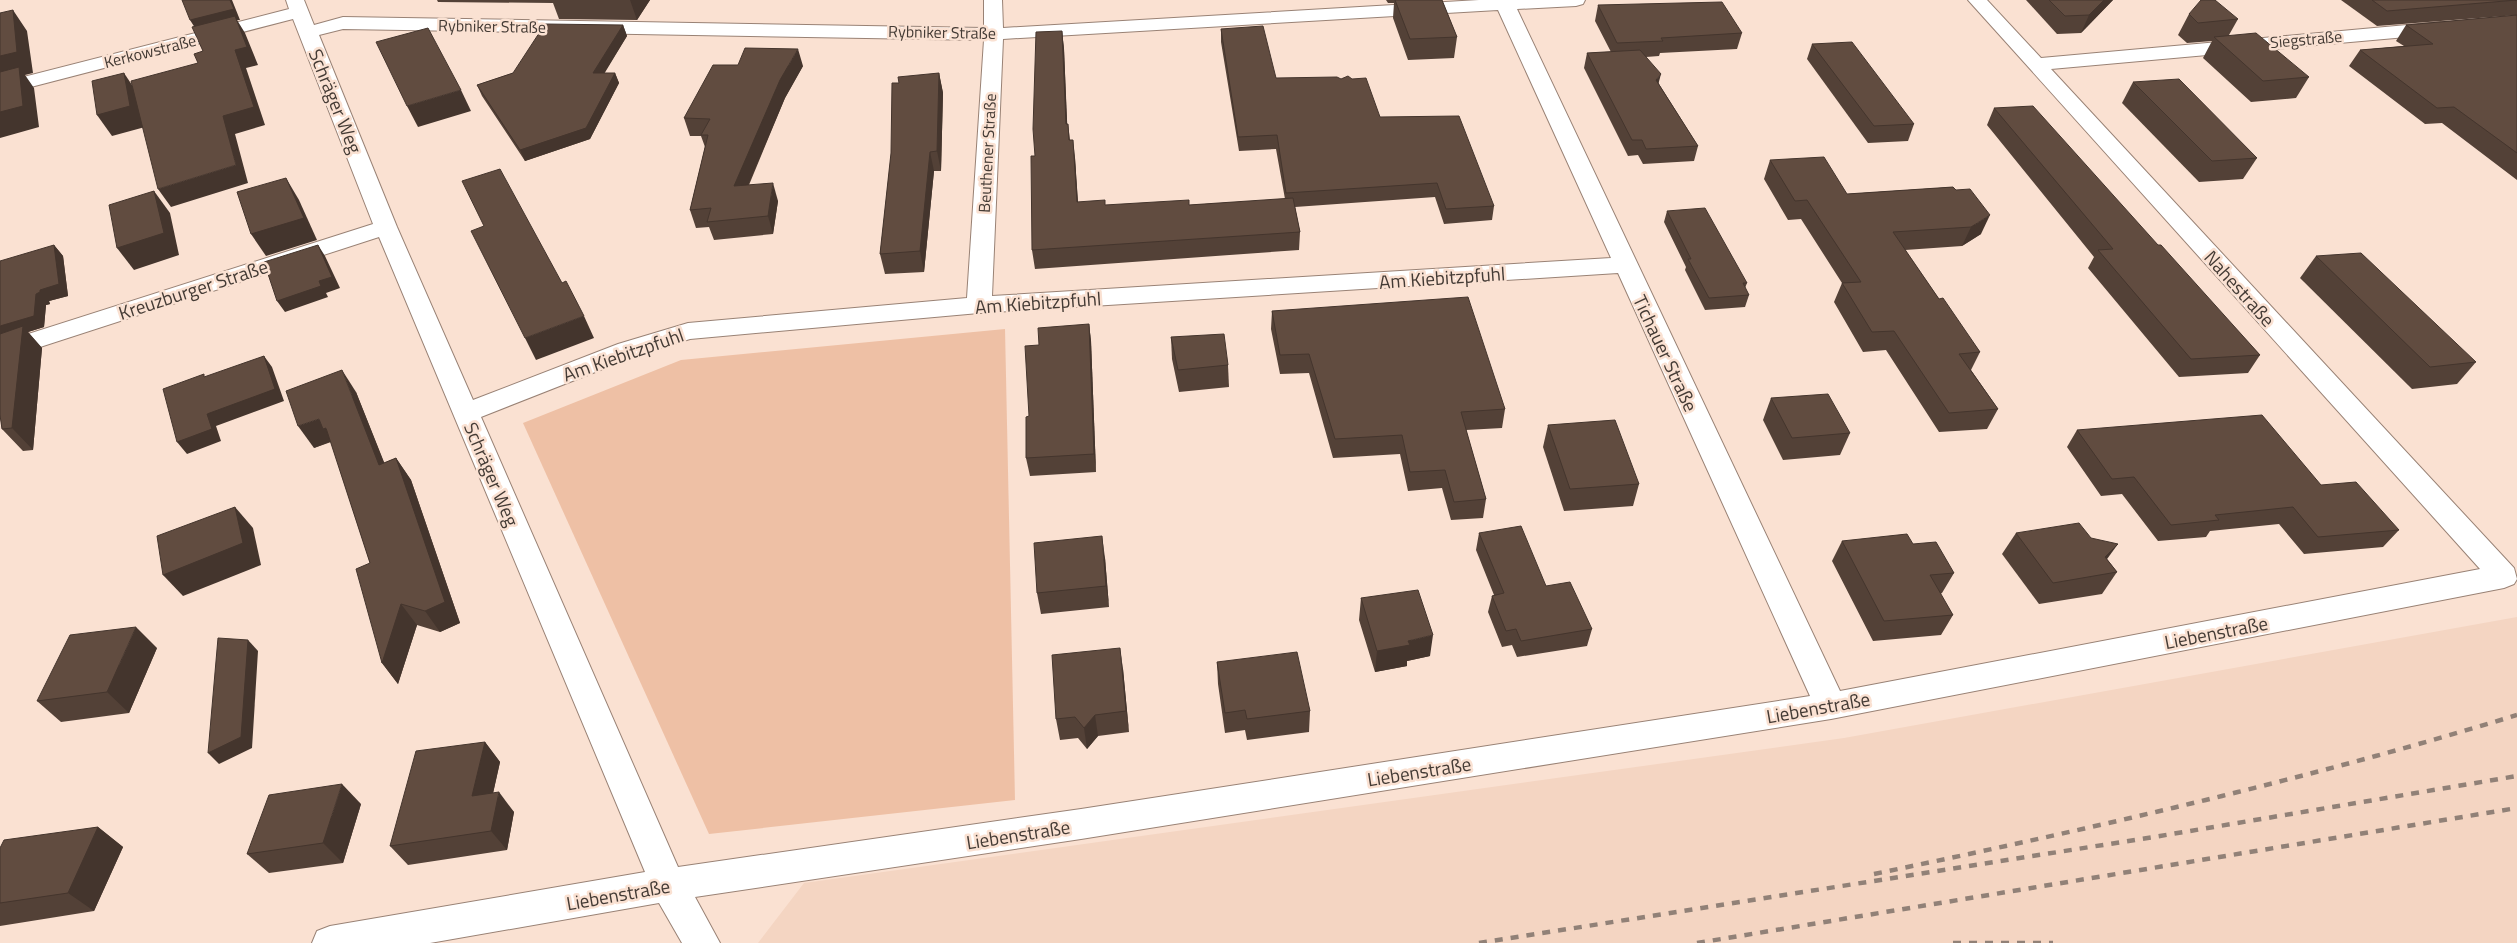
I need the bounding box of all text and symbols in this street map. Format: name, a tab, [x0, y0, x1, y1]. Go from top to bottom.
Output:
street label: Rybniker Straße	[438, 13, 546, 39]
street label: Rybniker Straße	[888, 19, 996, 45]
street label: Siegstraße	[2269, 24, 2343, 54]
street label: Kerkowstraße	[101, 28, 199, 74]
street label: Schräger Weg	[302, 44, 370, 158]
street label: Beuthener Straße	[972, 93, 1002, 213]
street label: Nahestraße	[2198, 243, 2282, 333]
street label: Kreuzburger Straße	[115, 251, 271, 327]
street label: Am Kiebitzpfuhl	[1378, 258, 1506, 296]
street label: Am Kiebitzpfuhl	[974, 283, 1102, 321]
street label: Tichauer Straße	[1626, 290, 1706, 416]
street label: Am Kiebitzpfuhl	[559, 320, 687, 388]
street label: Schräger Weg	[457, 417, 527, 531]
street label: Liebenstraße	[2162, 608, 2270, 656]
street label: Liebenstraße	[1764, 684, 1872, 730]
street label: Liebenstraße	[1365, 748, 1473, 794]
street label: Liebenstraße	[964, 811, 1072, 857]
street label: Liebenstraße	[564, 871, 672, 917]

